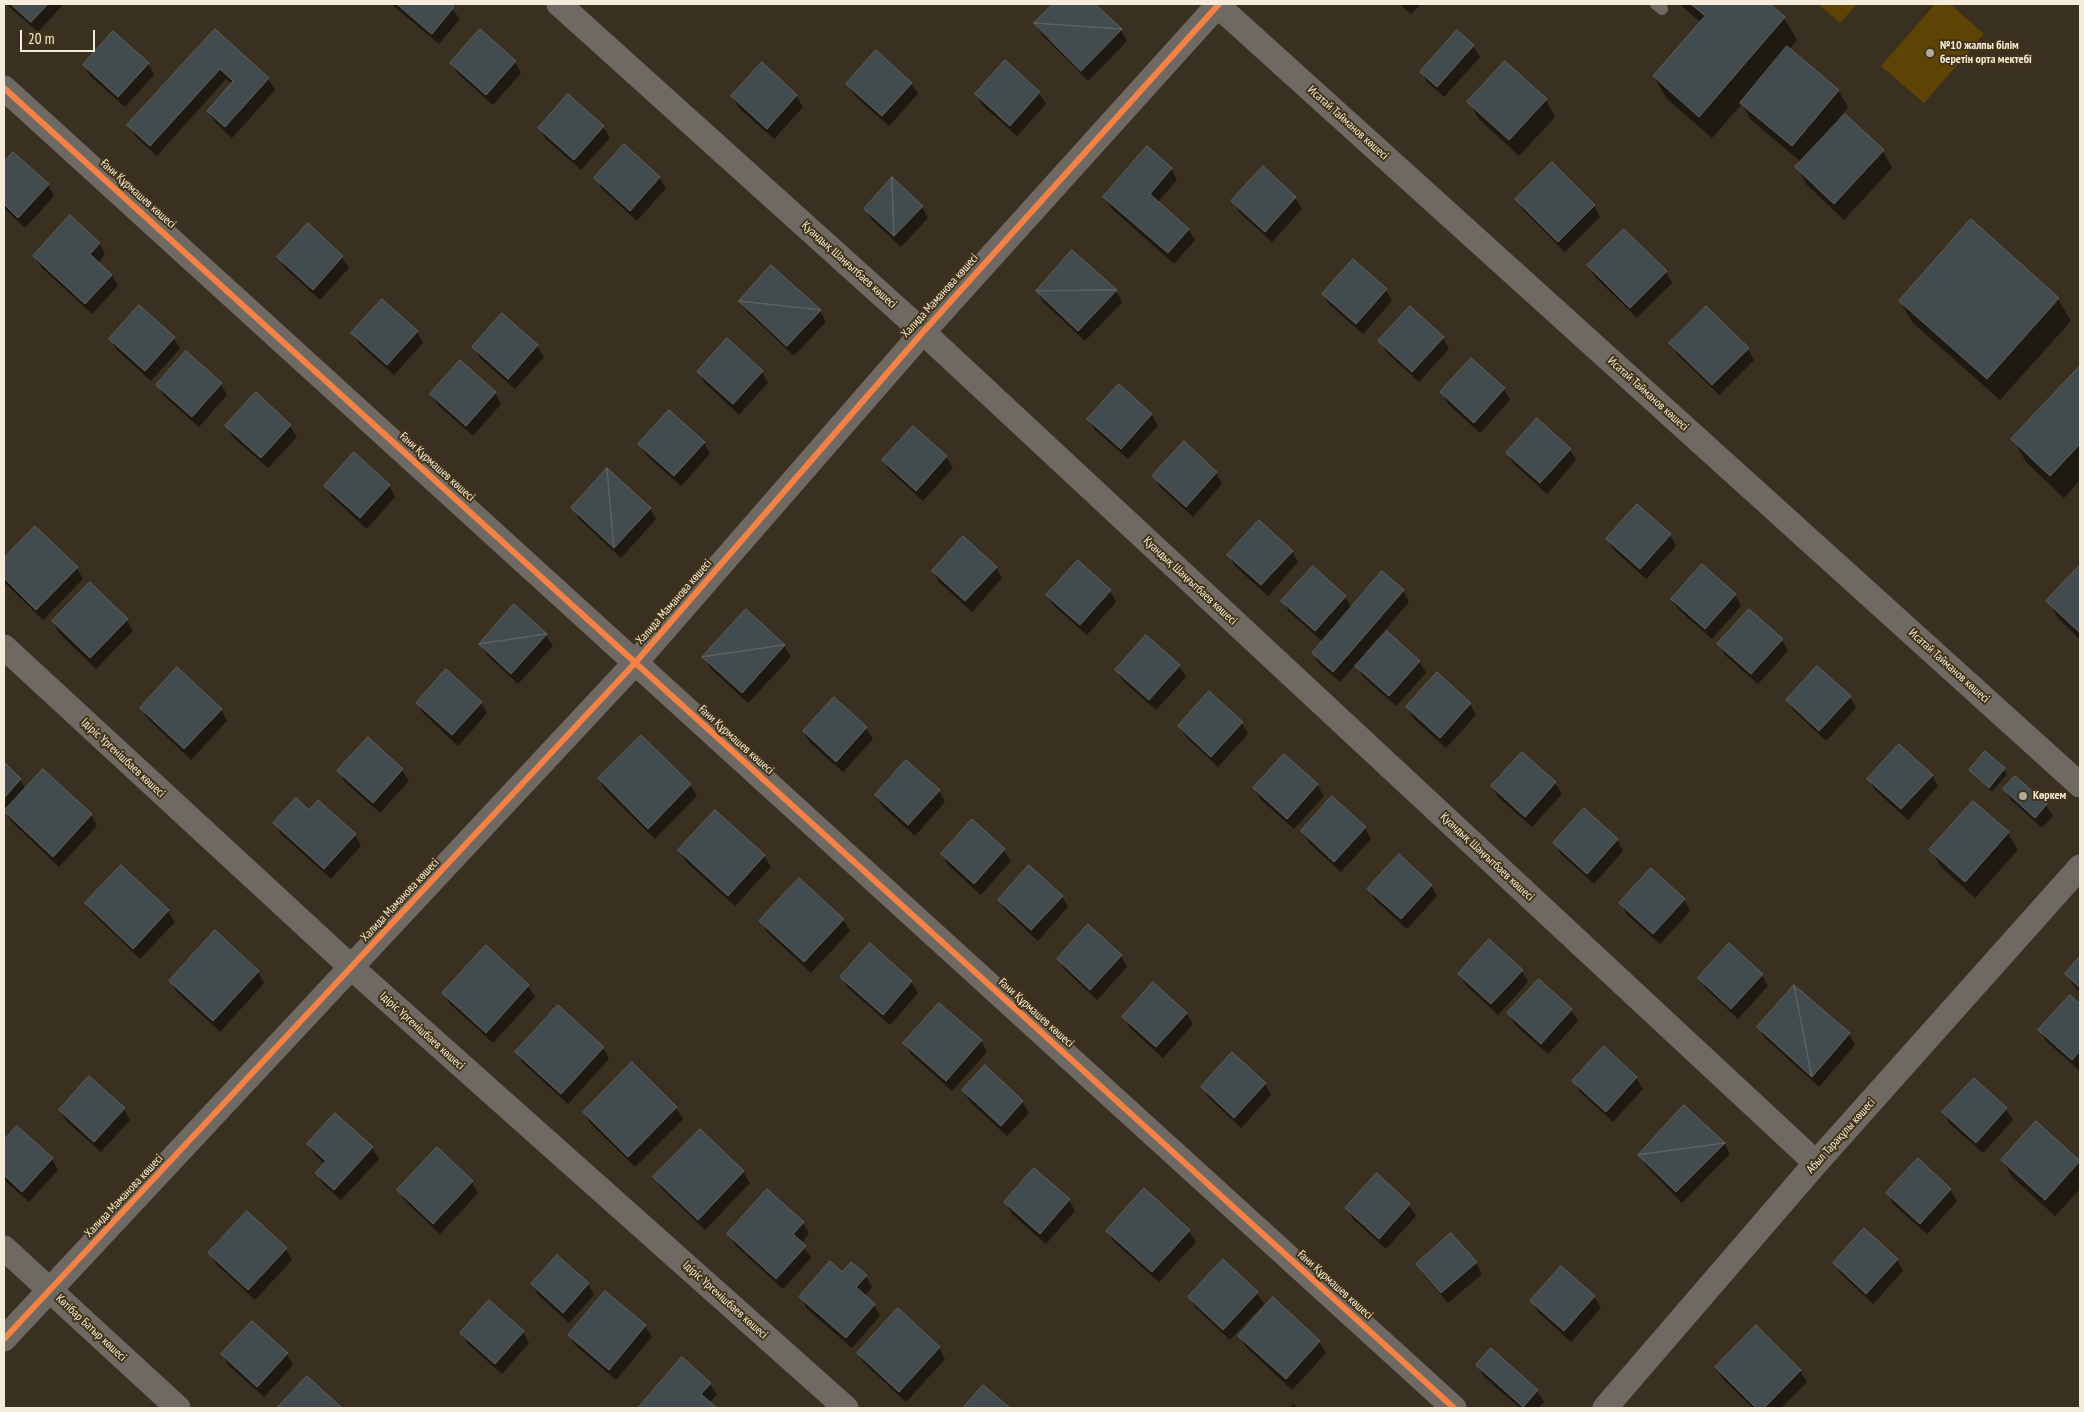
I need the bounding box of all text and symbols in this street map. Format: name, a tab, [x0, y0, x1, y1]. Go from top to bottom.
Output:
scale bar	[22, 20, 98, 52]
text: 20 m	[28, 29, 54, 48]
place label: №10 жалпы білім беретін орта мектебі	[1940, 39, 2032, 67]
marker: №10 жалпы білім беретін орта мектебі	[1924, 47, 1936, 59]
street label: Исатай Тайманов көшесі	[1305, 83, 1391, 163]
street label: Ғани Құрмашев көшесі	[97, 156, 179, 232]
street label: Қуандық Шаңғытбаев көшесі	[798, 218, 900, 312]
street label: Халида Маманова көшесі	[898, 251, 982, 341]
street label: Исатай Тайманов көшесі	[1605, 354, 1691, 434]
street label: Ғани Құрмашев көшесі	[396, 429, 478, 505]
street label: Қуандық Шаңғытбаев көшесі	[1140, 534, 1240, 628]
street label: Халида Маманова көшесі	[633, 556, 715, 648]
street label: Исатай Тайманов көшесі	[1906, 626, 1992, 706]
street label: Ғани Құрмашев көшесі	[695, 702, 777, 778]
street label: Ідіріс Үргенішбаев көшесі	[78, 715, 168, 801]
place label: Көркем	[2033, 789, 2066, 803]
marker: Көркем	[2017, 790, 2029, 802]
street label: Қуандық Шаңғытбаев көшесі	[1437, 810, 1537, 904]
street label: Халида Маманова көшесі	[358, 856, 442, 944]
street label: Ғани Құрмашев көшесі	[995, 975, 1077, 1051]
street label: Ідіріс Үргенішбаев көшесі	[376, 989, 468, 1073]
street label: Абыл Тарақұлы көшесі	[1804, 1096, 1878, 1176]
street label: Халида Маманова көшесі	[82, 1152, 166, 1240]
street label: Ғани Құрмашев көшесі	[1294, 1247, 1376, 1323]
street label: Ідіріс Үргенішбаев көшесі	[679, 1258, 771, 1342]
street label: Көтібар Батыр көшесі	[53, 1292, 129, 1364]

